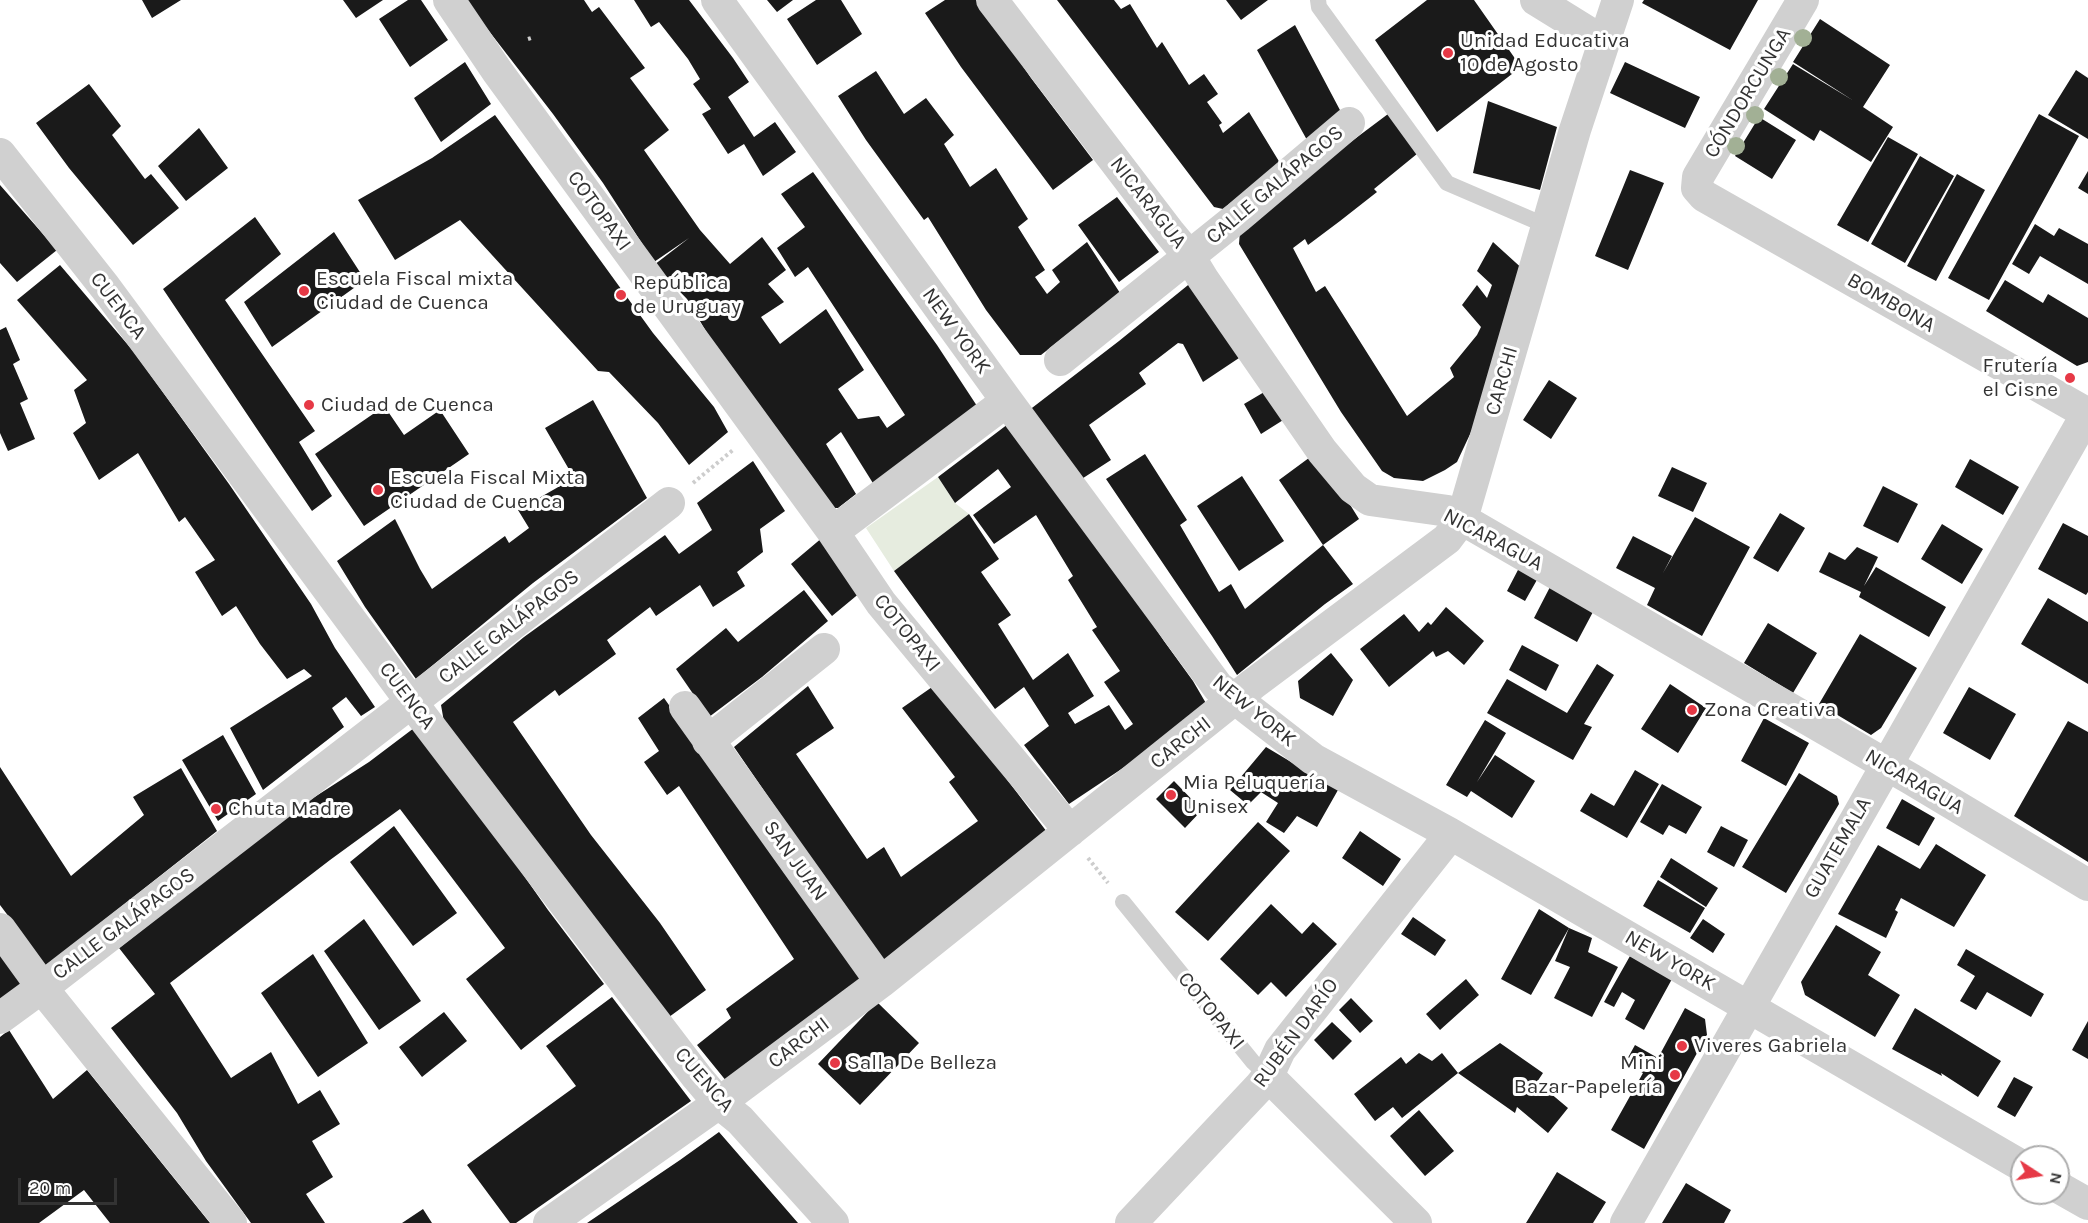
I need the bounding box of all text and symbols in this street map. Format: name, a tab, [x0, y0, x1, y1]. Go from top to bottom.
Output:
street label: CÓNDORCUNGA	[1699, 23, 1797, 163]
place label: Unidad Educativa 10 de Agosto	[1460, 28, 1630, 78]
marker: Unidad Educativa 10 de Agosto	[1441, 46, 1455, 60]
street label: CALLE GALÁPAGOS	[1201, 120, 1349, 250]
street label: NICARAGUA	[1104, 152, 1192, 254]
street label: COTOPAXI	[562, 166, 636, 256]
place label: Escuela Fiscal mixta Ciudad de Cuenca	[316, 266, 513, 316]
street label: CUENCA	[85, 267, 151, 345]
street label: BOMBONA	[1843, 268, 1939, 338]
place label: República de Uruguay	[633, 270, 741, 320]
street label: NEW YORK	[916, 283, 996, 379]
marker: Escuela Fiscal mixta Ciudad de Cuenca	[297, 284, 311, 298]
marker: República de Uruguay	[614, 288, 628, 302]
street label: CARCHI	[1480, 344, 1524, 418]
place label: Frutería el Cisne	[1983, 353, 2058, 403]
marker: Frutería el Cisne	[2063, 371, 2077, 385]
place label: Ciudad de Cuenca	[321, 392, 494, 418]
marker: Ciudad de Cuenca	[302, 398, 316, 412]
place label: Escuela Fiscal Mixta Ciudad de Cuenca	[390, 465, 585, 515]
marker: Escuela Fiscal Mixta Ciudad de Cuenca	[371, 483, 385, 497]
street label: NICARAGUA	[1439, 503, 1547, 577]
street label: CALLE GALÁPAGOS	[434, 564, 584, 690]
street label: COTOPAXI	[868, 589, 946, 677]
street label: CUENCA	[374, 657, 440, 735]
street label: NEW YORK	[1207, 670, 1301, 752]
place label: Zona Creativa	[1704, 697, 1836, 723]
marker: Zona Creativa	[1685, 703, 1699, 717]
street label: CARCHI	[1145, 711, 1217, 775]
street label: NICARAGUA	[1860, 744, 1968, 820]
place label: Mia Peluquería Unisex	[1183, 770, 1326, 820]
marker: Mia Peluquería Unisex	[1164, 788, 1178, 802]
street label: GUATEMALA	[1799, 793, 1877, 903]
place label: Chuta Madre	[228, 796, 351, 822]
marker: Chuta Madre	[209, 802, 223, 816]
street label: SAN JUAN	[758, 816, 832, 906]
street label: CALLE GALÁPAGOS	[48, 862, 200, 986]
street label: NEW YORK	[1620, 925, 1720, 997]
street label: COTOPAXI	[1172, 967, 1250, 1055]
street label: RUBÉN DARÍO	[1248, 973, 1344, 1093]
street label: CARCHI	[763, 1012, 835, 1074]
place label: Viveres Gabriela	[1694, 1033, 1847, 1059]
marker: Viveres Gabriela	[1675, 1039, 1689, 1053]
street label: CUENCA	[669, 1042, 739, 1118]
place label: Salla De Belleza	[847, 1050, 997, 1076]
place label: Mini Bazar-Papelería	[1514, 1050, 1663, 1100]
marker: Salla De Belleza	[828, 1056, 842, 1070]
marker: Mini Bazar-Papelería	[1668, 1068, 1682, 1082]
north arrow	[2010, 1145, 2070, 1205]
scale bar	[21, 1166, 120, 1204]
text: N	[2046, 1171, 2067, 1186]
text: 20 m	[29, 1177, 71, 1199]

